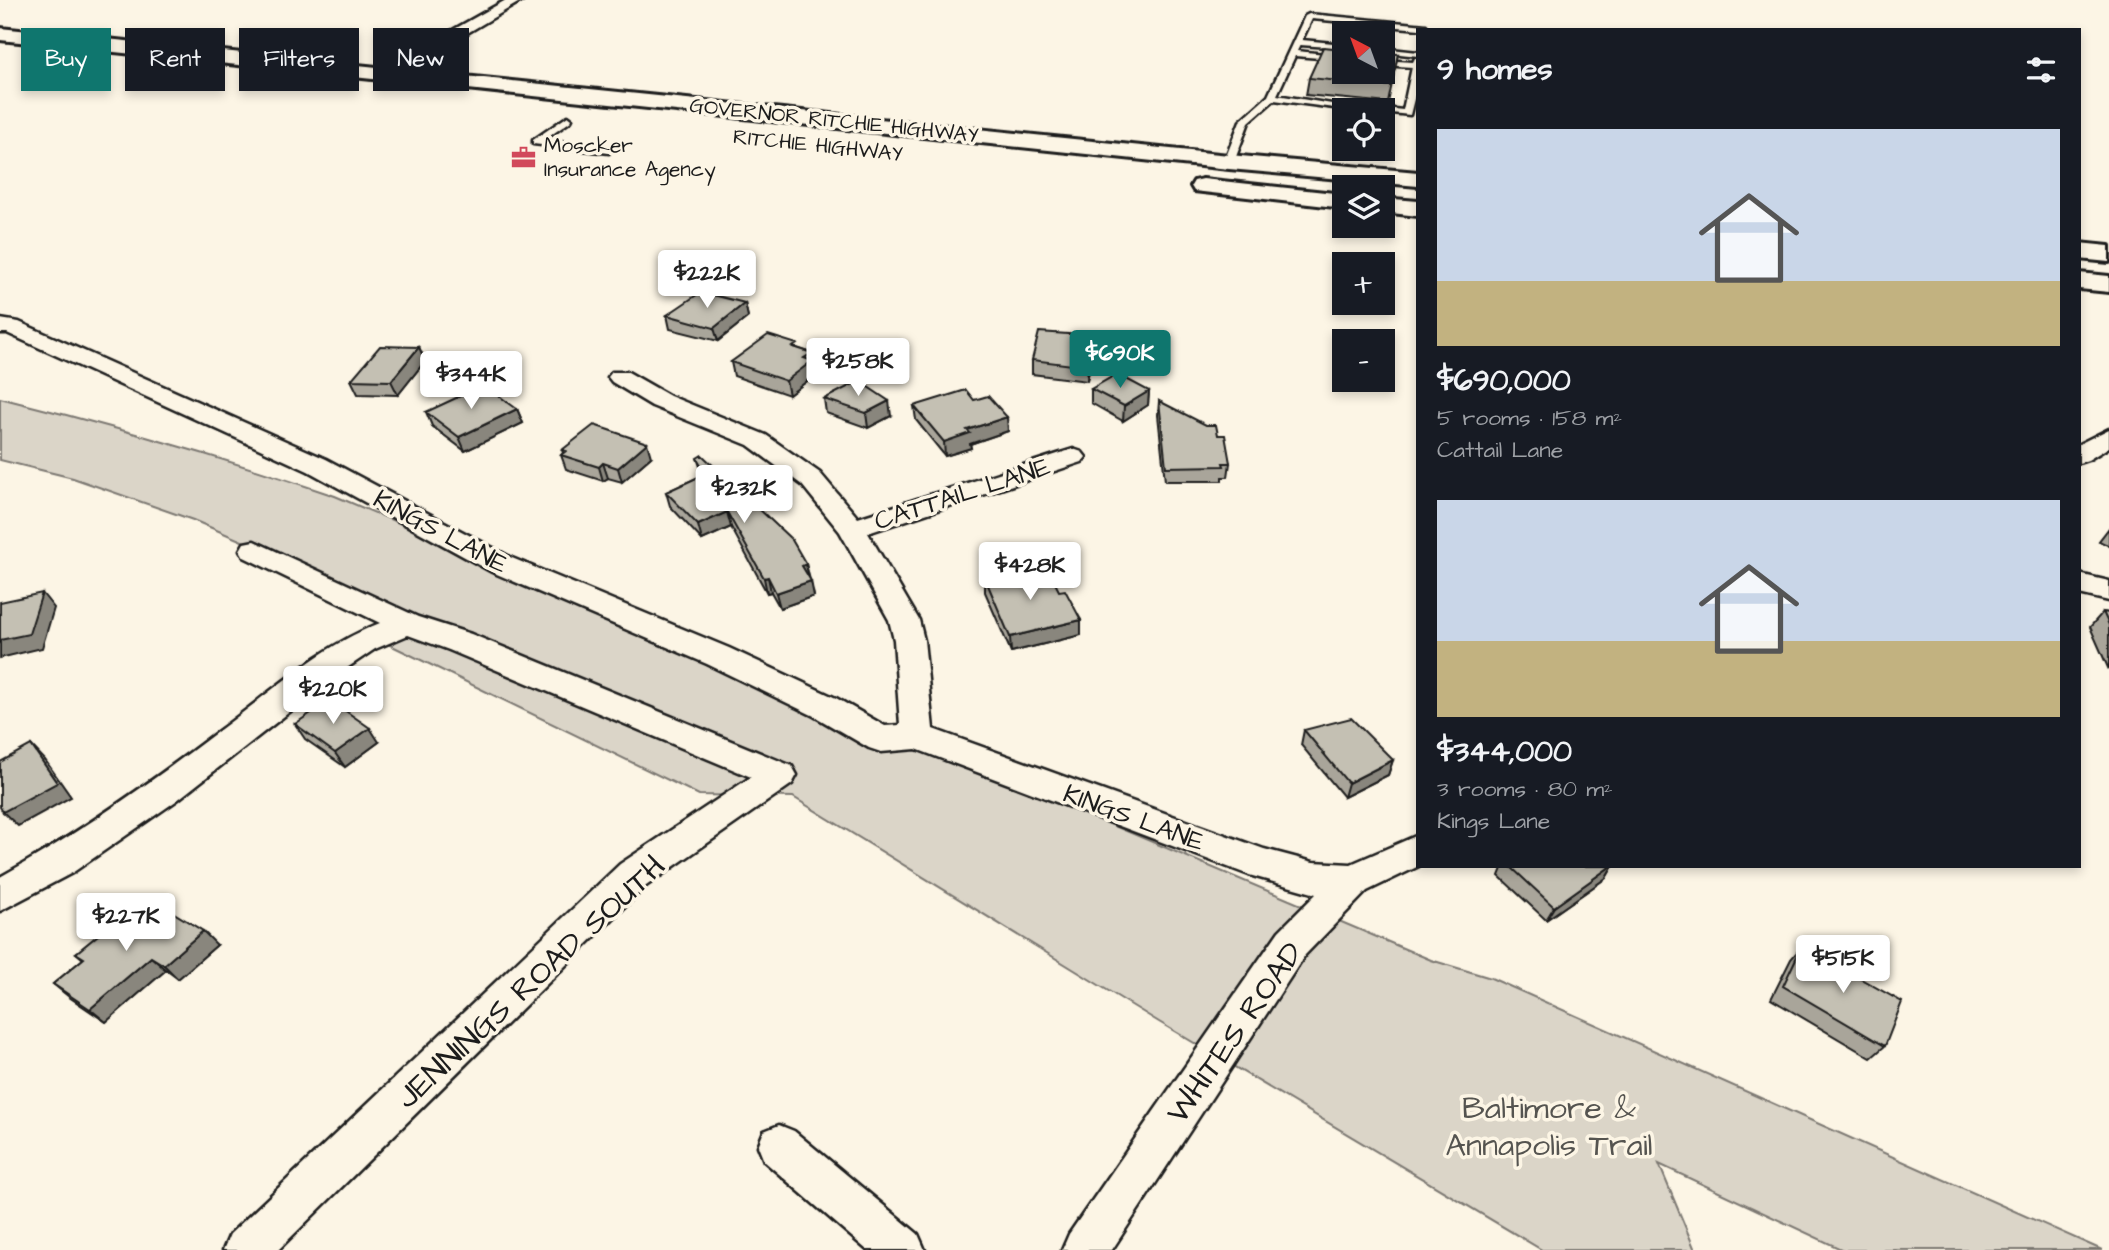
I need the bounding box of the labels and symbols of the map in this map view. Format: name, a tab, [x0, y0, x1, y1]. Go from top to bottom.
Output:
north arrow	[1332, 21, 1395, 84]
street label: GOVERNOR RITCHIE HIGHWAY	[688, 92, 980, 148]
street label: RITCHIE HIGHWAY	[732, 124, 904, 166]
place label: Moscker Insurance Agency	[544, 131, 716, 186]
office icon: Moscker Insurance Agency	[510, 143, 538, 171]
pin: $222K	[658, 250, 756, 310]
pin: $690K	[1071, 330, 1169, 390]
pin: $258K	[809, 338, 907, 398]
pin: $344K	[422, 352, 520, 411]
street label: CATTAIL LANE	[870, 449, 1055, 539]
pin: $232K	[695, 466, 793, 525]
street label: KINGS LANE	[367, 481, 514, 582]
pin: $428K	[981, 542, 1079, 602]
pin: $220K	[284, 666, 382, 726]
street label: KINGS LANE	[1058, 776, 1209, 860]
street label: JENNINGS ROAD SOUTH	[386, 845, 676, 1119]
pin: $227K	[77, 894, 175, 953]
street label: WHITES ROAD	[1156, 933, 1314, 1133]
pin: $515K	[1794, 936, 1892, 995]
park label: Baltimore & Annapolis Trail	[1445, 1086, 1653, 1168]

